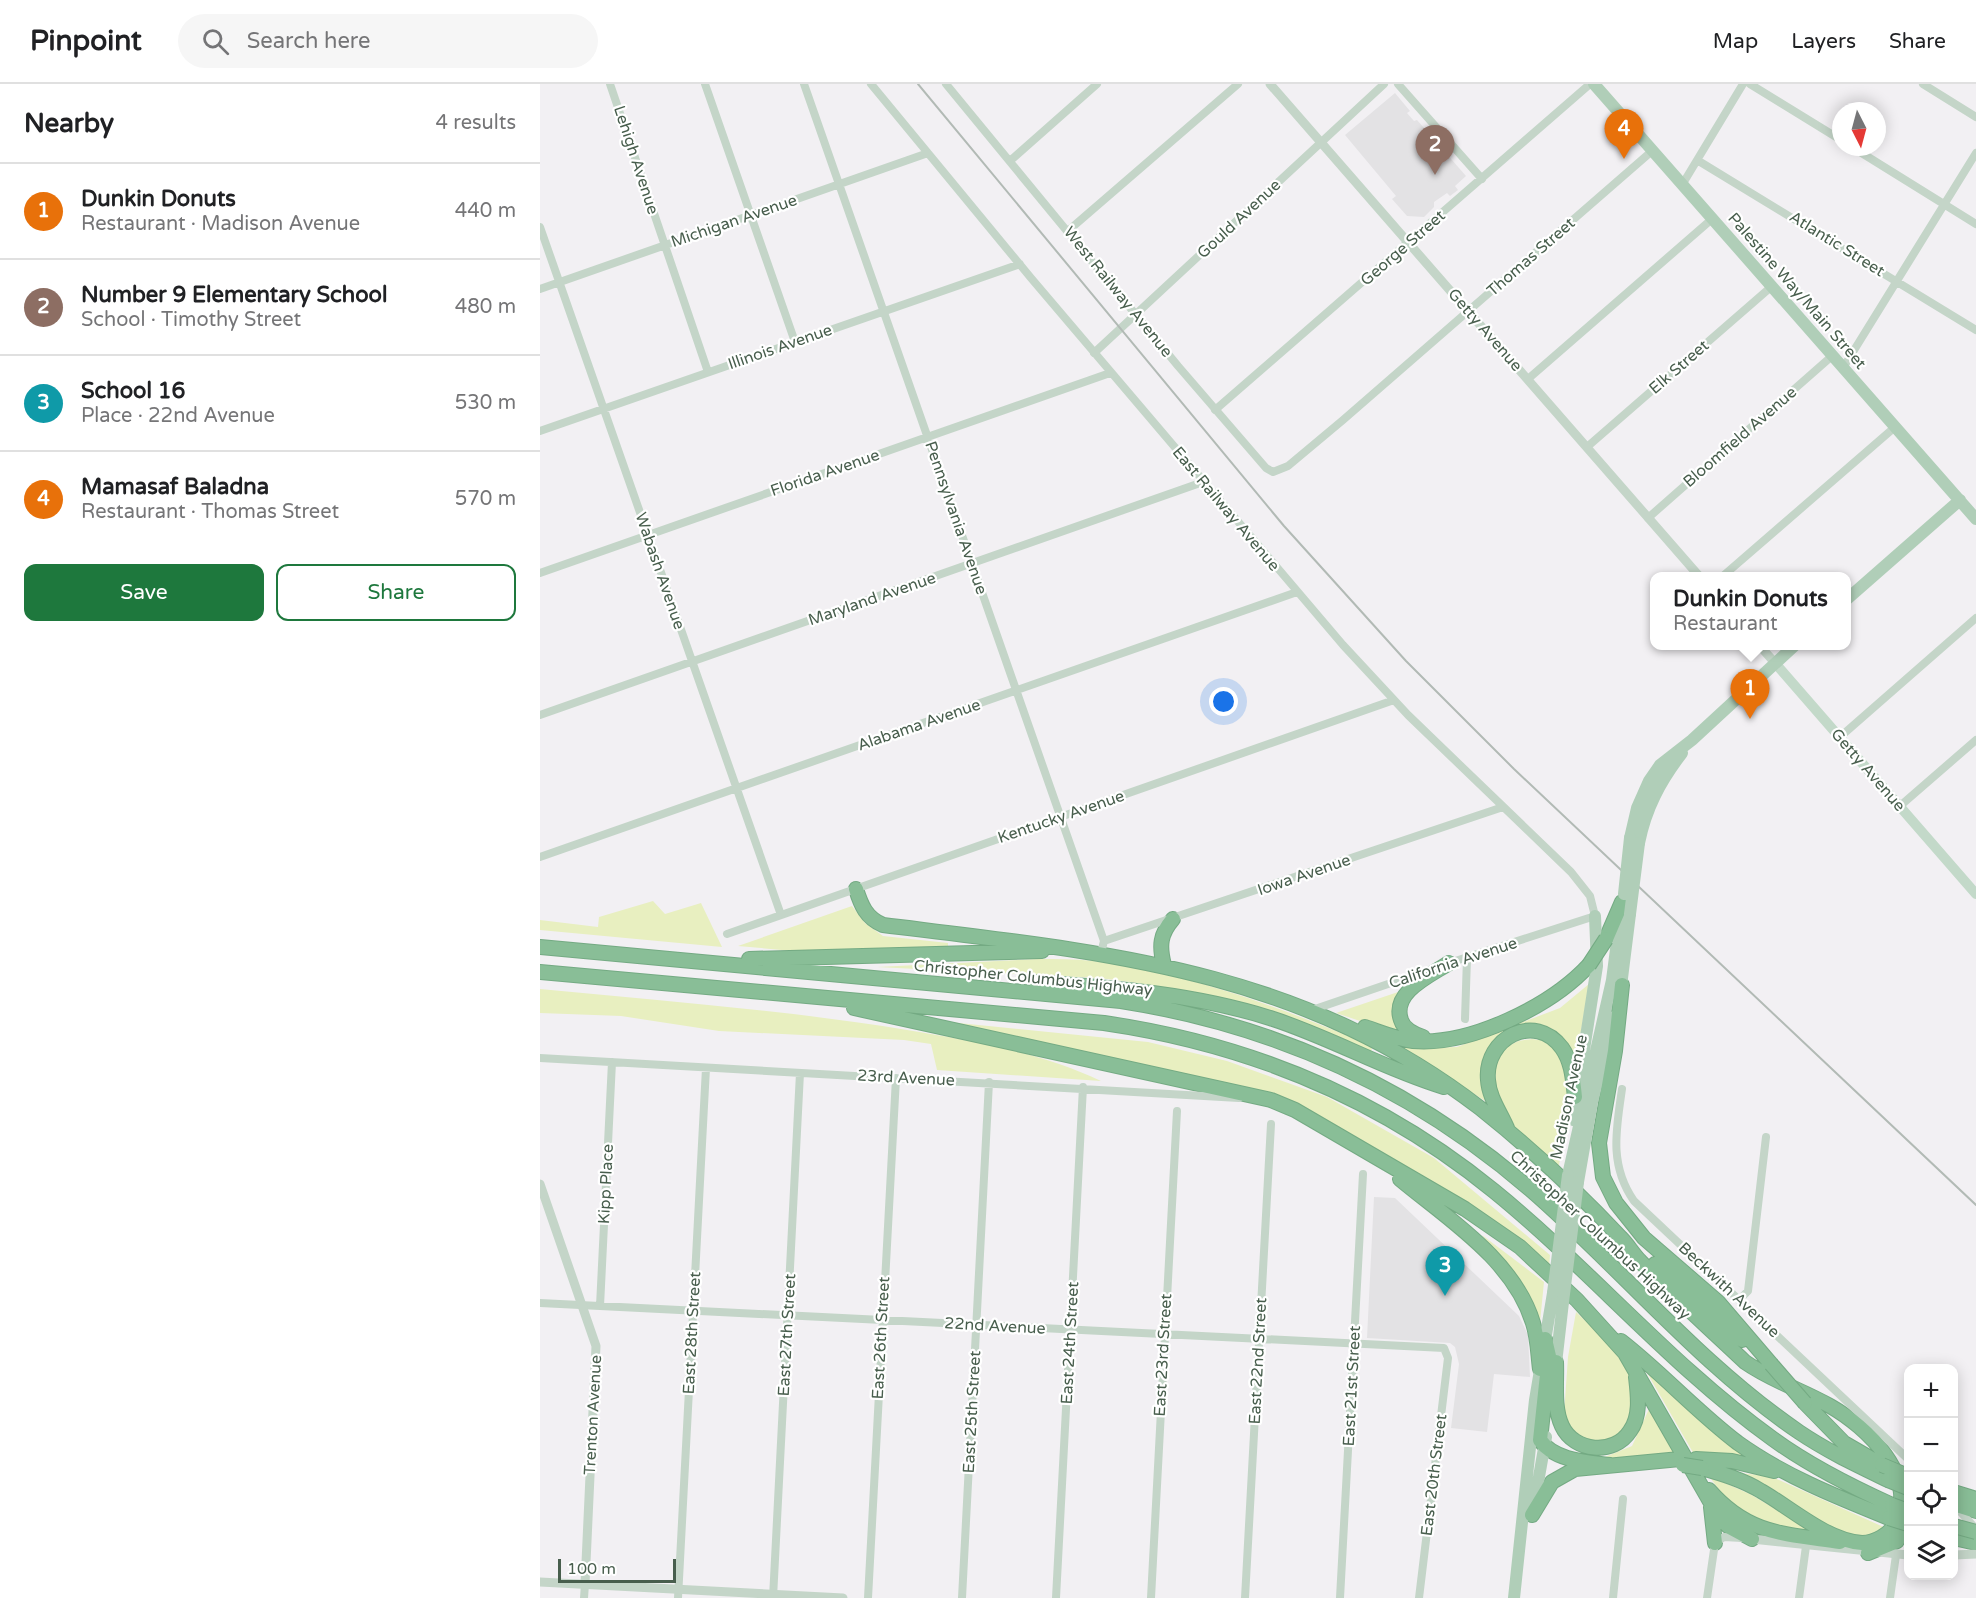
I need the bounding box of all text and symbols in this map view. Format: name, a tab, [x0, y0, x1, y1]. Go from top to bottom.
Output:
search box	[178, 14, 598, 68]
text: Pinpoint	[30, 24, 142, 58]
icon: search	[199, 25, 232, 58]
text: Search here	[247, 28, 370, 54]
text: Map	[1713, 29, 1758, 54]
text: Layers	[1791, 29, 1856, 54]
text: Share	[1889, 29, 1946, 54]
north arrow	[1832, 102, 1886, 156]
street label: Lehigh Avenue	[609, 103, 663, 217]
text: Nearby	[24, 108, 114, 139]
pin: 4	[1604, 110, 1644, 159]
text: 4 results	[436, 111, 516, 135]
pin: 2	[1416, 126, 1454, 175]
street label: Gould Avenue	[1193, 175, 1285, 263]
text: Dunkin Donuts	[81, 186, 236, 212]
street label: Michigan Avenue	[668, 190, 800, 252]
text: 1	[37, 199, 50, 223]
text: 440 m	[455, 199, 516, 223]
street label: George Street	[1357, 206, 1449, 290]
street label: Atlantic Street	[1786, 207, 1888, 281]
street label: Palestine Way/Main Street	[1724, 209, 1870, 373]
text: Restaurant · Madison Avenue	[81, 212, 360, 236]
street label: Thomas Street	[1483, 213, 1579, 301]
street label: West Railway Avenue	[1059, 223, 1177, 361]
text: Number 9 Elementary School	[81, 282, 387, 308]
street label: Getty Avenue	[1444, 284, 1526, 376]
text: 2	[37, 295, 50, 319]
text: 480 m	[455, 295, 516, 319]
text: School · Timothy Street	[81, 308, 301, 332]
street label: Illinois Avenue	[725, 320, 835, 374]
street label: Elk Street	[1645, 336, 1713, 398]
text: School 16	[81, 378, 185, 404]
street label: Bloomfield Avenue	[1679, 382, 1801, 492]
text: 3	[37, 391, 50, 415]
text: 530 m	[455, 391, 516, 415]
text: Place · 22nd Avenue	[81, 404, 275, 428]
street label: Pennsylvania Avenue	[920, 439, 992, 597]
street label: East Railway Avenue	[1168, 443, 1284, 575]
street label: Florida Avenue	[768, 445, 882, 501]
text: Mamasaf Baladna	[81, 474, 269, 500]
text: 4	[37, 487, 50, 511]
text: 570 m	[455, 487, 516, 511]
text: Restaurant · Thomas Street	[81, 500, 339, 524]
street label: Wabash Avenue	[631, 510, 689, 632]
button: Save	[24, 564, 264, 621]
button: Share	[276, 564, 516, 621]
street label: Maryland Avenue	[806, 568, 938, 630]
popup	[1650, 572, 1851, 650]
text: Dunkin Donuts	[1673, 586, 1828, 612]
text: Restaurant	[1673, 612, 1778, 636]
pin: 1	[1730, 670, 1770, 719]
your location	[1209, 687, 1238, 716]
street label: Alabama Avenue	[855, 695, 983, 755]
street label: Getty Avenue	[1827, 724, 1909, 816]
street label: Kentucky Avenue	[995, 786, 1127, 848]
street label: Iowa Avenue	[1255, 850, 1353, 900]
street label: California Avenue	[1386, 933, 1520, 993]
street label: Christopher Columbus Highway	[913, 956, 1154, 1001]
street label: Madison Avenue	[1546, 1033, 1592, 1161]
street label: 23rd Avenue	[857, 1065, 955, 1091]
street label: Kipp Place	[594, 1143, 618, 1225]
street label: Christopher Columbus Highway	[1505, 1146, 1695, 1324]
street label: Beckwith Avenue	[1674, 1238, 1784, 1342]
pin: 3	[1426, 1246, 1464, 1296]
street label: East 28th Street	[679, 1271, 705, 1395]
street label: East 27th Street	[774, 1273, 800, 1397]
street label: East 26th Street	[868, 1276, 894, 1400]
street label: East 24th Street	[1057, 1281, 1083, 1405]
street label: East 23rd Street	[1150, 1293, 1176, 1417]
street label: East 22nd Street	[1245, 1297, 1271, 1425]
street label: 22nd Avenue	[944, 1313, 1046, 1339]
street label: East 21st Street	[1339, 1325, 1365, 1447]
street label: East 25th Street	[959, 1350, 985, 1474]
street label: Trenton Avenue	[580, 1354, 606, 1476]
map controls	[1904, 1364, 1958, 1580]
button: +	[1904, 1364, 1958, 1418]
street label: East 20th Street	[1417, 1413, 1451, 1537]
button: −	[1904, 1418, 1958, 1472]
button: locate	[1904, 1472, 1958, 1526]
button: layers	[1904, 1526, 1958, 1580]
scale bar	[558, 1556, 676, 1584]
text: 100 m	[567, 1559, 616, 1579]

